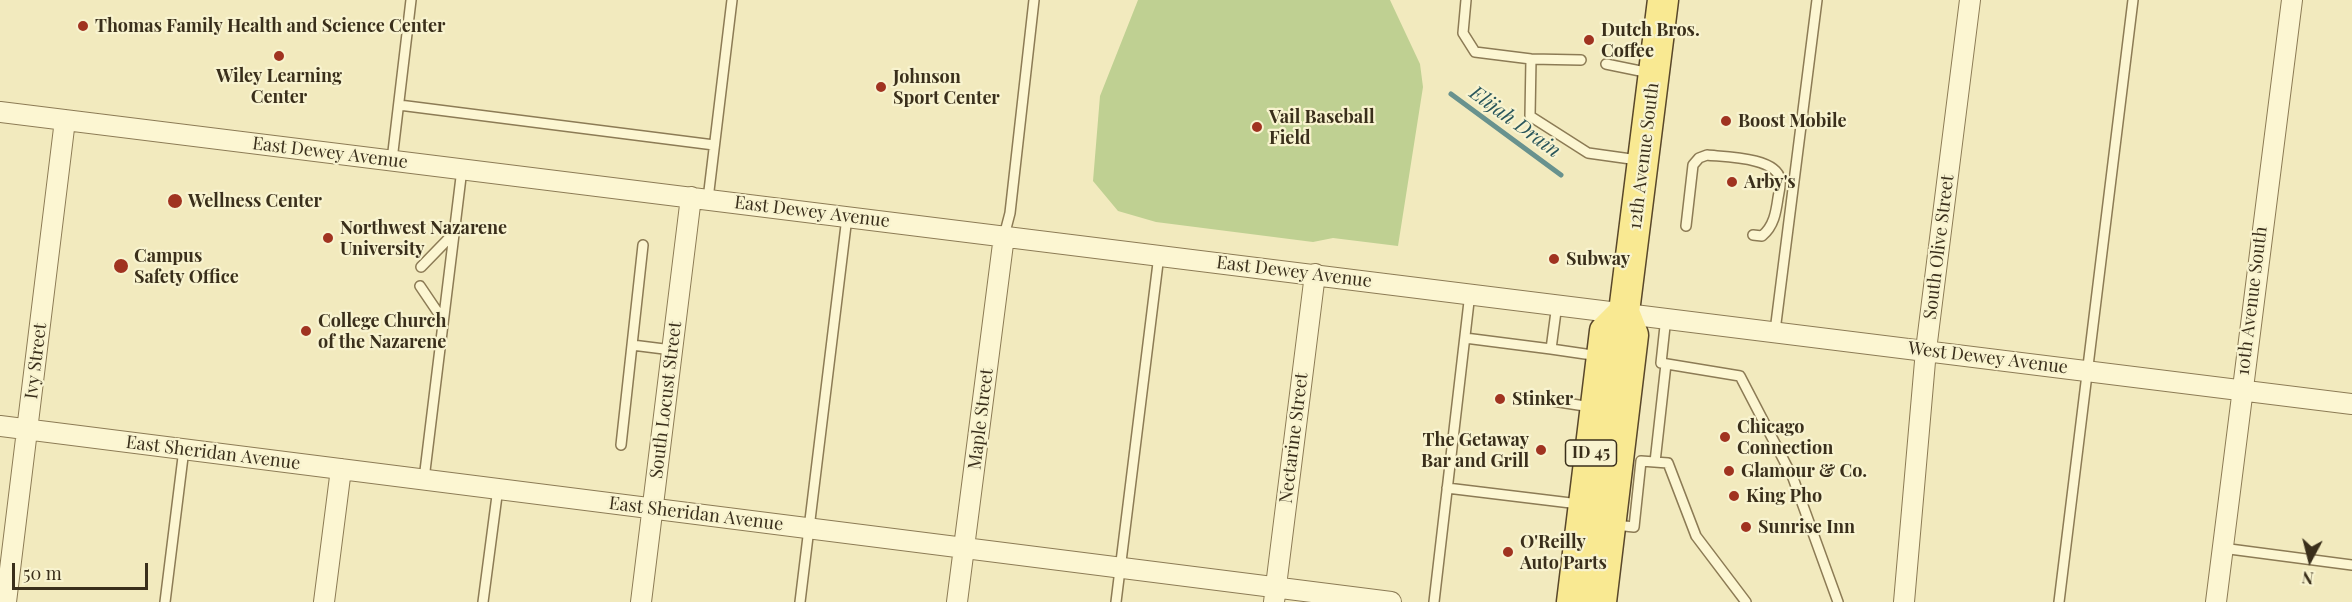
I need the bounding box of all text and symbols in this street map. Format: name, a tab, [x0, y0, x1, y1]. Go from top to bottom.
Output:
place label: Thomas Family Health and Science Center	[95, 15, 445, 37]
marker: Thomas Family Health and Science Center	[76, 19, 90, 33]
place label: Dutch Bros. Coffee	[1601, 19, 1700, 62]
marker: Dutch Bros. Coffee	[1582, 33, 1596, 47]
marker: Wiley Learning Center	[272, 49, 286, 63]
place label: Wiley Learning Center	[216, 65, 342, 107]
place label: Johnson Sport Center	[893, 66, 1000, 109]
marker: Johnson Sport Center	[874, 80, 888, 94]
water label: Elijah Drain	[1465, 81, 1565, 163]
street label: 12th Avenue South	[1624, 81, 1664, 231]
place label: Vail Baseball Field	[1269, 106, 1374, 148]
place label: Boost Mobile	[1738, 110, 1847, 132]
marker: Boost Mobile	[1719, 114, 1733, 128]
marker: Vail Baseball Field	[1250, 120, 1264, 134]
street label: East Dewey Avenue	[251, 133, 409, 173]
place label: Arby's	[1744, 171, 1796, 193]
street label: South Olive Street	[1919, 173, 1959, 321]
marker: Arby's	[1725, 175, 1739, 189]
place label: Wellness Center	[188, 190, 322, 212]
marker: Wellness Center	[166, 192, 184, 210]
street label: East Dewey Avenue	[733, 192, 891, 232]
place label: Northwest Nazarene University	[340, 217, 507, 260]
street label: 10th Avenue South	[2232, 225, 2272, 377]
marker: Northwest Nazarene University	[321, 231, 335, 245]
place label: Campus Safety Office	[134, 245, 239, 288]
place label: Subway	[1566, 248, 1630, 270]
street label: East Dewey Avenue	[1215, 252, 1373, 292]
marker: Subway	[1547, 252, 1561, 266]
marker: Campus Safety Office	[112, 257, 130, 275]
place label: College Church of the Nazarene	[318, 310, 446, 352]
street label: South Locust Street	[646, 320, 686, 480]
street label: Ivy Street	[21, 322, 51, 400]
marker: College Church of the Nazarene	[299, 324, 313, 338]
street label: West Dewey Avenue	[1907, 337, 2069, 379]
street label: Maple Street	[964, 367, 998, 471]
street label: Nectarine Street	[1275, 371, 1313, 505]
place label: Stinker	[1512, 388, 1573, 410]
marker: Stinker	[1493, 392, 1507, 406]
place label: Chicago Connection	[1737, 416, 1833, 458]
place label: The Getaway Bar and Grill	[1421, 429, 1529, 472]
marker: Chicago Connection	[1718, 430, 1732, 444]
street label: East Sheridan Avenue	[125, 432, 301, 474]
road number: ID 45	[1566, 440, 1616, 466]
marker: The Getaway Bar and Grill	[1534, 443, 1548, 457]
place label: Glamour & Co.	[1741, 460, 1867, 482]
marker: Glamour & Co.	[1722, 464, 1736, 478]
place label: King Pho	[1746, 485, 1822, 507]
marker: King Pho	[1727, 489, 1741, 503]
street label: East Sheridan Avenue	[608, 493, 784, 535]
place label: Sunrise Inn	[1758, 516, 1855, 538]
marker: Sunrise Inn	[1739, 520, 1753, 534]
north arrow	[2280, 530, 2340, 590]
place label: O'Reilly Auto Parts	[1520, 531, 1607, 574]
marker: O'Reilly Auto Parts	[1501, 545, 1515, 559]
scale bar	[15, 551, 152, 589]
text: 50 m	[23, 561, 62, 585]
text: N	[2301, 567, 2315, 589]

